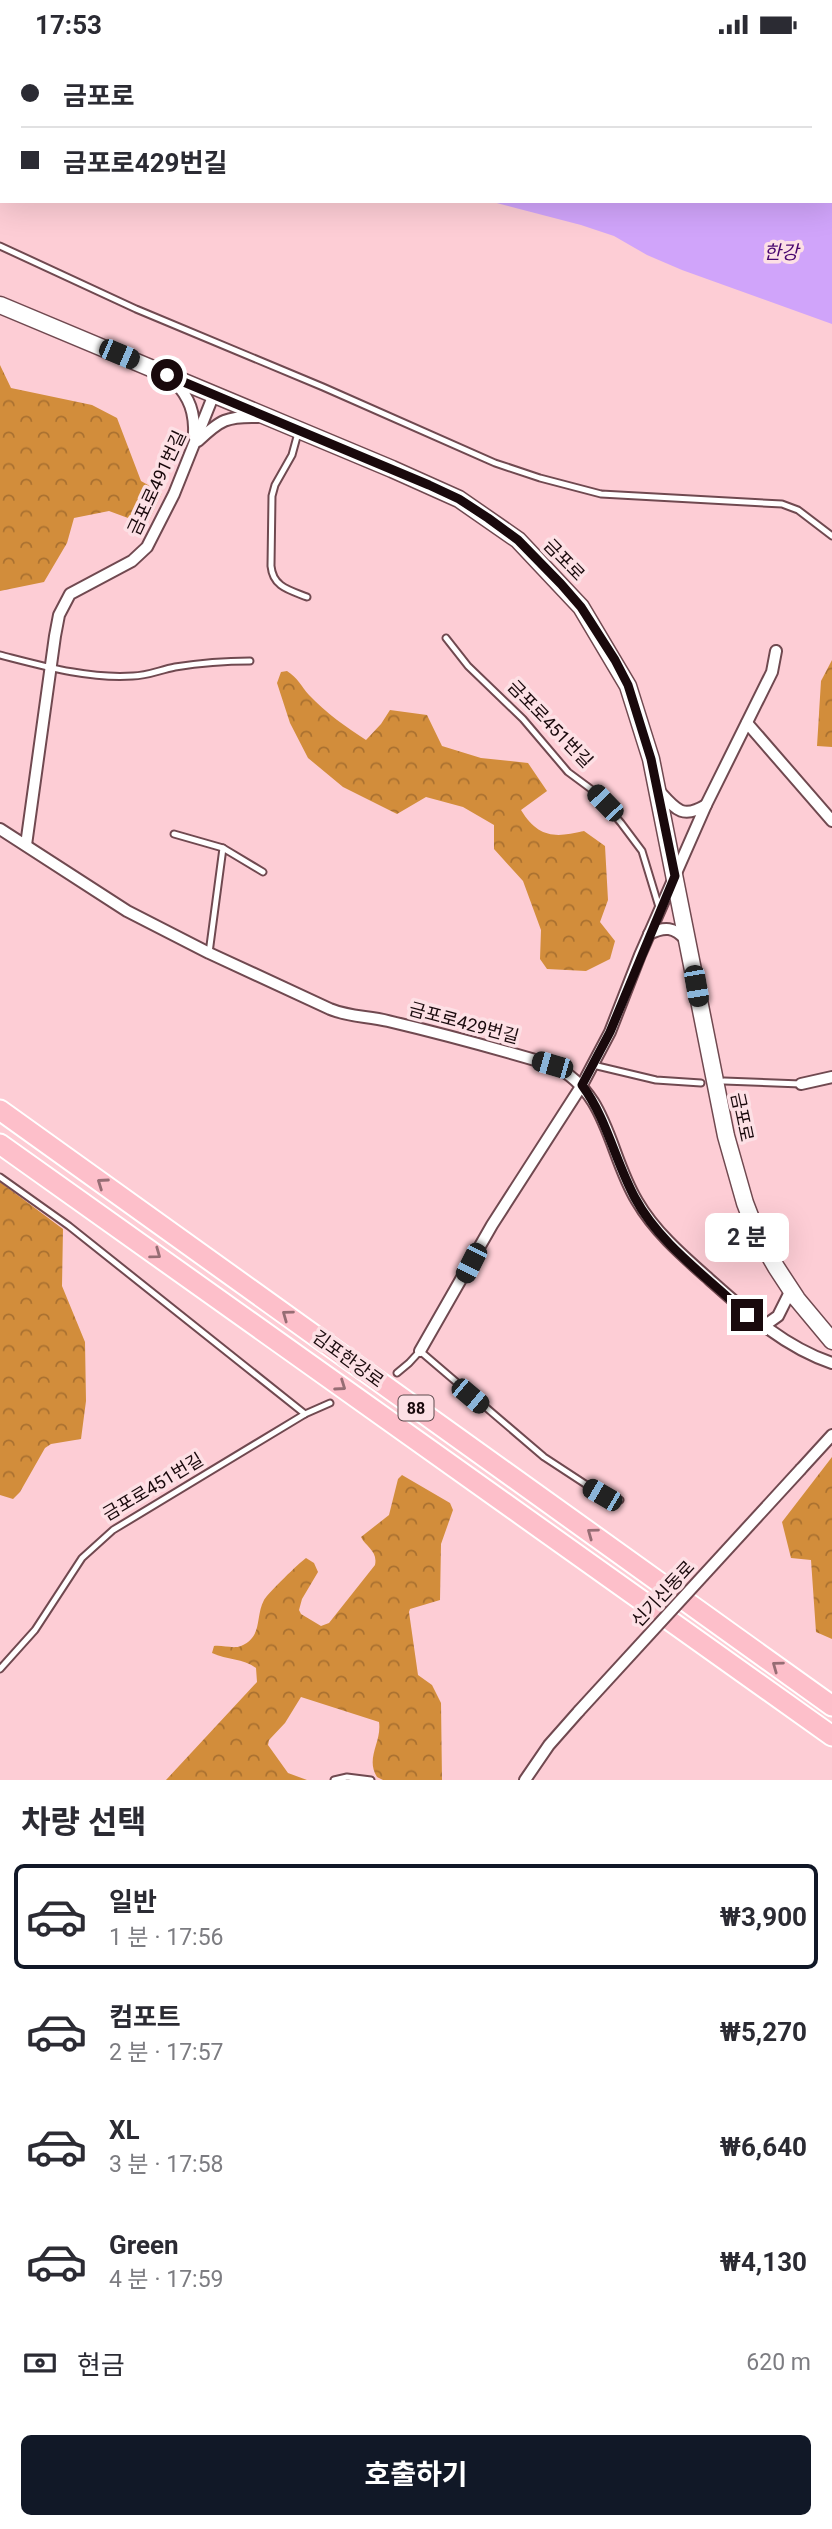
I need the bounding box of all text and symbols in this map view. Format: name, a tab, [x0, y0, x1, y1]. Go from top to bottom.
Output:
text: 17:53	[35, 10, 102, 40]
text: 금포로	[63, 81, 135, 111]
text: 금포로429번길	[63, 148, 227, 178]
water label: 한강	[764, 241, 801, 264]
car	[96, 336, 143, 372]
route start	[151, 359, 183, 391]
street label: 금포로491번길	[123, 427, 190, 539]
street label: 금포로	[540, 534, 589, 585]
street label: 금포로451번길	[504, 676, 597, 772]
car	[583, 781, 628, 825]
car	[683, 963, 710, 1009]
street label: 금포로429번길	[407, 998, 521, 1047]
car	[529, 1049, 576, 1081]
street label: 금포로	[727, 1090, 758, 1143]
one-way arrow	[97, 1179, 110, 1191]
callout: 2 분	[705, 1213, 789, 1263]
text: 2 분	[727, 1224, 767, 1251]
car	[453, 1240, 490, 1286]
one-way arrow	[148, 1246, 161, 1258]
route end	[731, 1299, 763, 1331]
one-way arrow	[282, 1311, 295, 1323]
street label: 김포한강로	[309, 1326, 388, 1391]
car	[448, 1374, 493, 1418]
one-way arrow	[333, 1378, 346, 1390]
road number: 88	[398, 1395, 434, 1421]
street label: 금포로451번길	[99, 1448, 207, 1525]
car	[579, 1475, 626, 1515]
one-way arrow	[587, 1529, 600, 1541]
street label: 신기신동로	[627, 1556, 699, 1631]
one-way arrow	[772, 1662, 784, 1674]
text: 차량 선택	[21, 1803, 147, 1841]
icon: car	[25, 1885, 88, 1948]
text: 일반	[109, 1887, 157, 1917]
text: ₩3,900	[720, 1902, 807, 1932]
text: 1 분 · 17:56	[109, 1924, 224, 1951]
icon: car	[25, 2000, 88, 2063]
text: 컴포트	[109, 2002, 181, 2032]
text: ₩5,270	[720, 2017, 807, 2047]
text: 2 분 · 17:57	[109, 2039, 224, 2066]
icon: car	[25, 2115, 88, 2178]
text: XL	[109, 2115, 140, 2145]
text: ₩6,640	[720, 2132, 807, 2162]
text: 3 분 · 17:58	[109, 2151, 224, 2178]
icon: car	[25, 2230, 88, 2293]
text: Green	[109, 2230, 179, 2260]
text: ₩4,130	[720, 2247, 807, 2277]
text: 4 분 · 17:59	[109, 2266, 224, 2293]
icon: cash	[21, 2344, 59, 2382]
text: 620 m	[746, 2349, 811, 2376]
text: 현금	[77, 2350, 125, 2380]
button: 호출하기	[21, 2435, 811, 2515]

